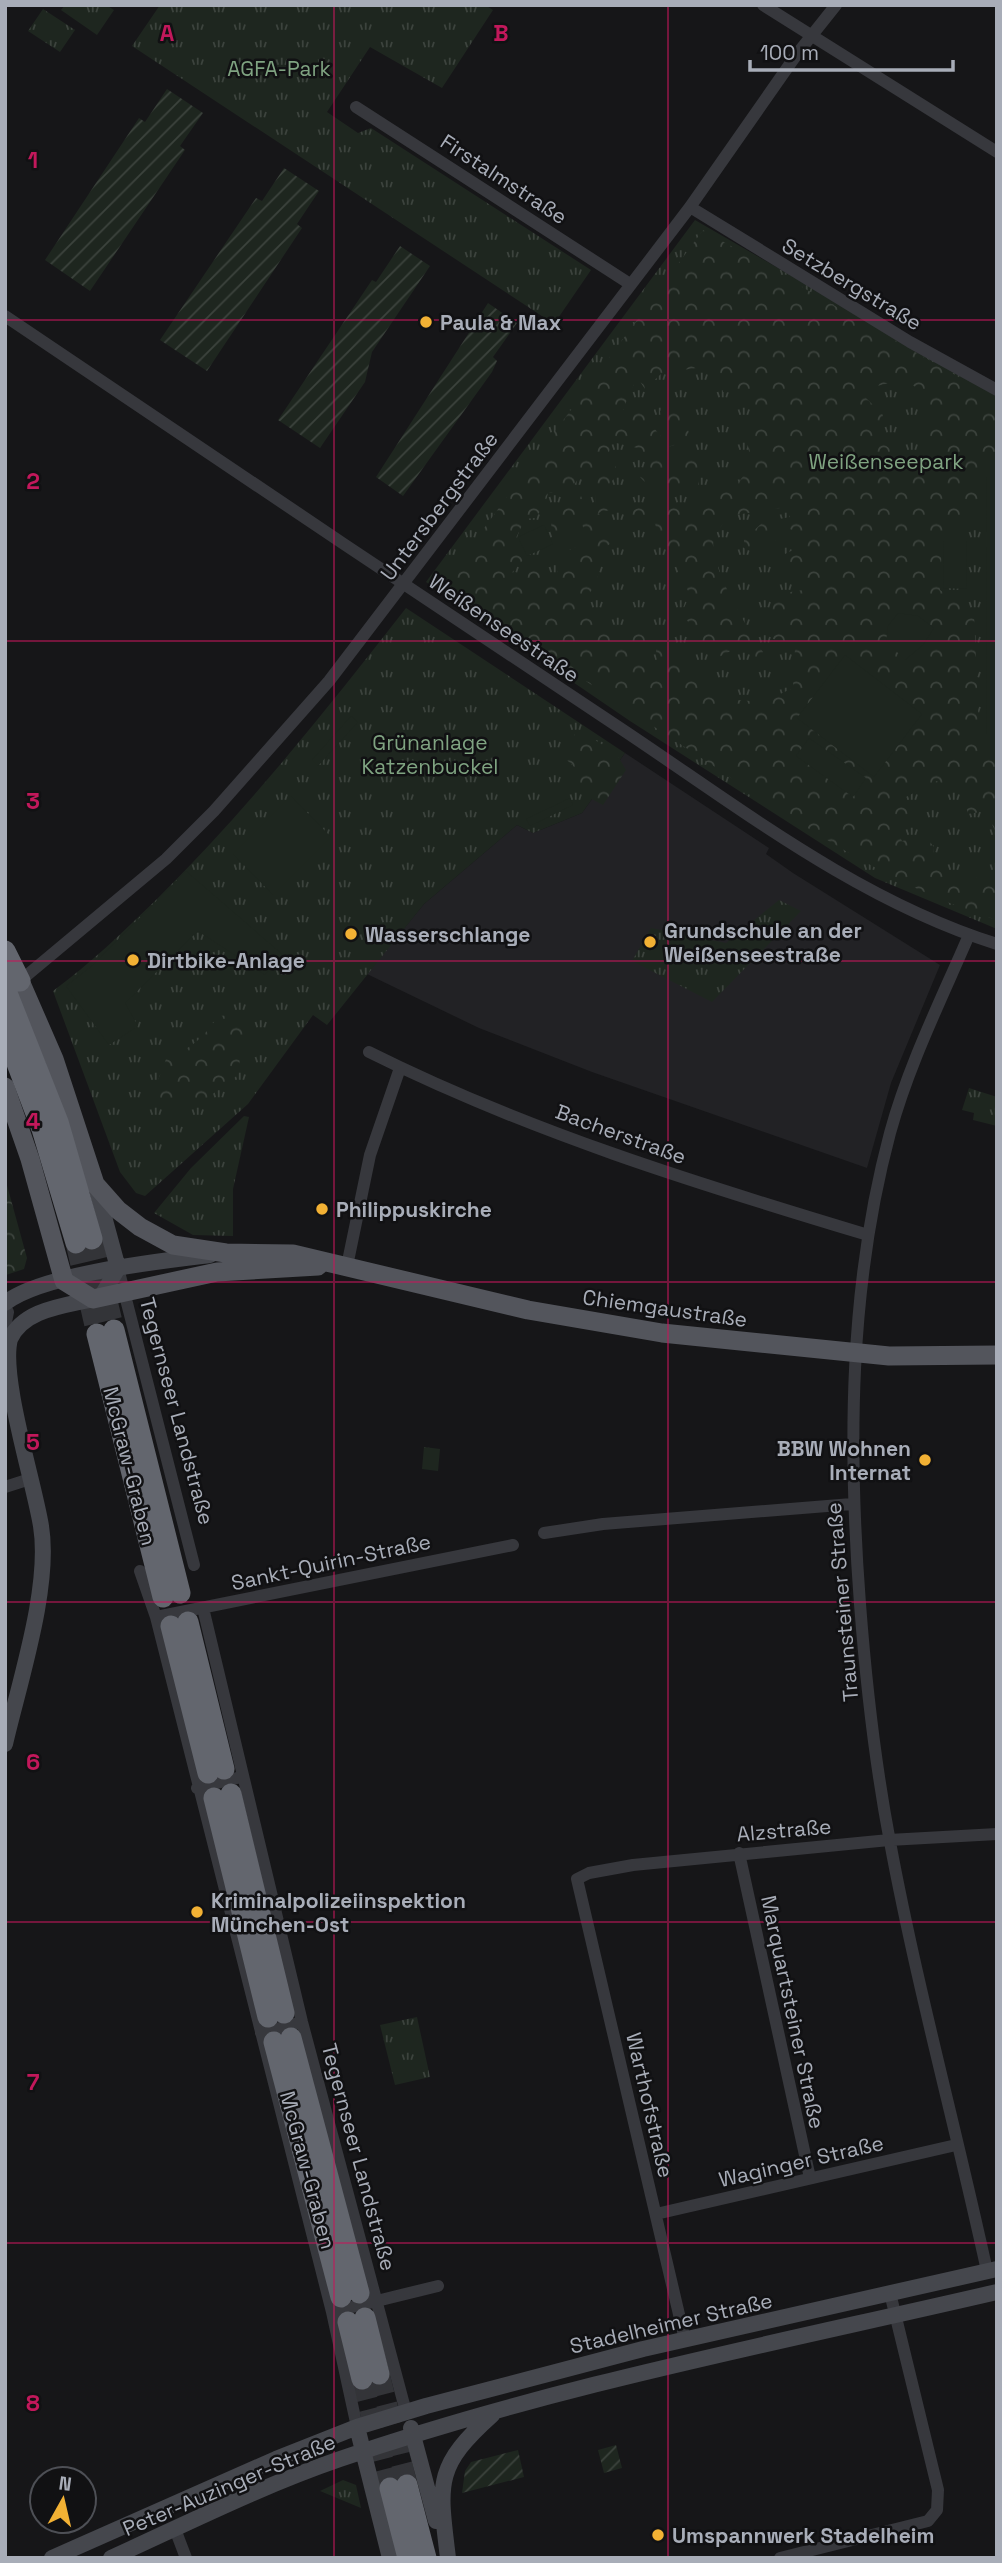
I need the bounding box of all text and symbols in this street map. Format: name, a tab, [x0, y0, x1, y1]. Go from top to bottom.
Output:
text: A	[160, 18, 175, 48]
text: B	[493, 18, 509, 48]
scale bar	[750, 28, 953, 72]
text: 100 m	[760, 39, 819, 66]
park label: AGFA-Park	[227, 55, 331, 82]
street label: Firstalmstraße	[436, 128, 572, 230]
text: 1	[28, 145, 38, 175]
street label: Setzbergstraße	[777, 232, 927, 336]
place label: Paula & Max	[440, 309, 561, 336]
marker: Paula & Max	[418, 314, 434, 330]
street label: Untersbergstraße	[374, 426, 504, 586]
park label: Weißenseepark	[809, 448, 963, 475]
text: 2	[26, 466, 40, 496]
street label: Weißenseestraße	[424, 568, 584, 688]
park label: Grünanlage Katzenbuckel	[362, 729, 498, 780]
text: 3	[26, 786, 40, 816]
place label: Grundschule an der Weißenseestraße	[664, 917, 862, 968]
place label: Wasserschlange	[365, 921, 530, 948]
marker: Wasserschlange	[343, 926, 359, 942]
marker: Grundschule an der Weißenseestraße	[642, 934, 658, 950]
place label: Dirtbike-Anlage	[147, 947, 305, 974]
marker: Dirtbike-Anlage	[125, 952, 141, 968]
street label: Bacherstraße	[552, 1098, 690, 1170]
text: 4	[26, 1106, 41, 1136]
place label: Philippuskirche	[336, 1196, 492, 1223]
marker: Philippuskirche	[314, 1201, 330, 1217]
street label: Chiemgaustraße	[581, 1283, 749, 1333]
street label: Tegernseer Landstraße	[134, 1294, 220, 1528]
street label: McGraw-Graben	[97, 1384, 163, 1548]
text: 5	[26, 1427, 40, 1457]
place label: BBW Wohnen Internat	[777, 1435, 911, 1486]
marker: BBW Wohnen Internat	[917, 1452, 933, 1468]
street label: Traunsteiner Straße	[820, 1501, 864, 1703]
street label: Sankt-Quirin-Straße	[229, 1528, 433, 1596]
text: 6	[26, 1747, 40, 1777]
street label: Alzstraße	[735, 1812, 833, 1848]
place label: Kriminalpolizeiinspektion München-Ost	[211, 1887, 466, 1938]
street label: Marquartsteiner Straße	[755, 1893, 831, 2131]
marker: Kriminalpolizeiinspektion München-Ost	[189, 1904, 205, 1920]
street label: Warthofstraße	[620, 2030, 680, 2180]
street label: Tegernseer Landstraße	[316, 2040, 402, 2274]
text: 7	[27, 2067, 40, 2097]
street label: McGraw-Graben	[274, 2088, 342, 2252]
street label: Waginger Straße	[716, 2129, 886, 2193]
street label: Stadelheimer Straße	[567, 2287, 775, 2359]
text: 8	[26, 2388, 40, 2418]
street label: Peter-Auzinger-Straße	[119, 2428, 339, 2542]
north arrow	[28, 2465, 98, 2535]
text: N	[57, 2470, 73, 2497]
place label: Umspannwerk Stadelheim	[672, 2522, 934, 2549]
marker: Umspannwerk Stadelheim	[650, 2527, 666, 2543]

